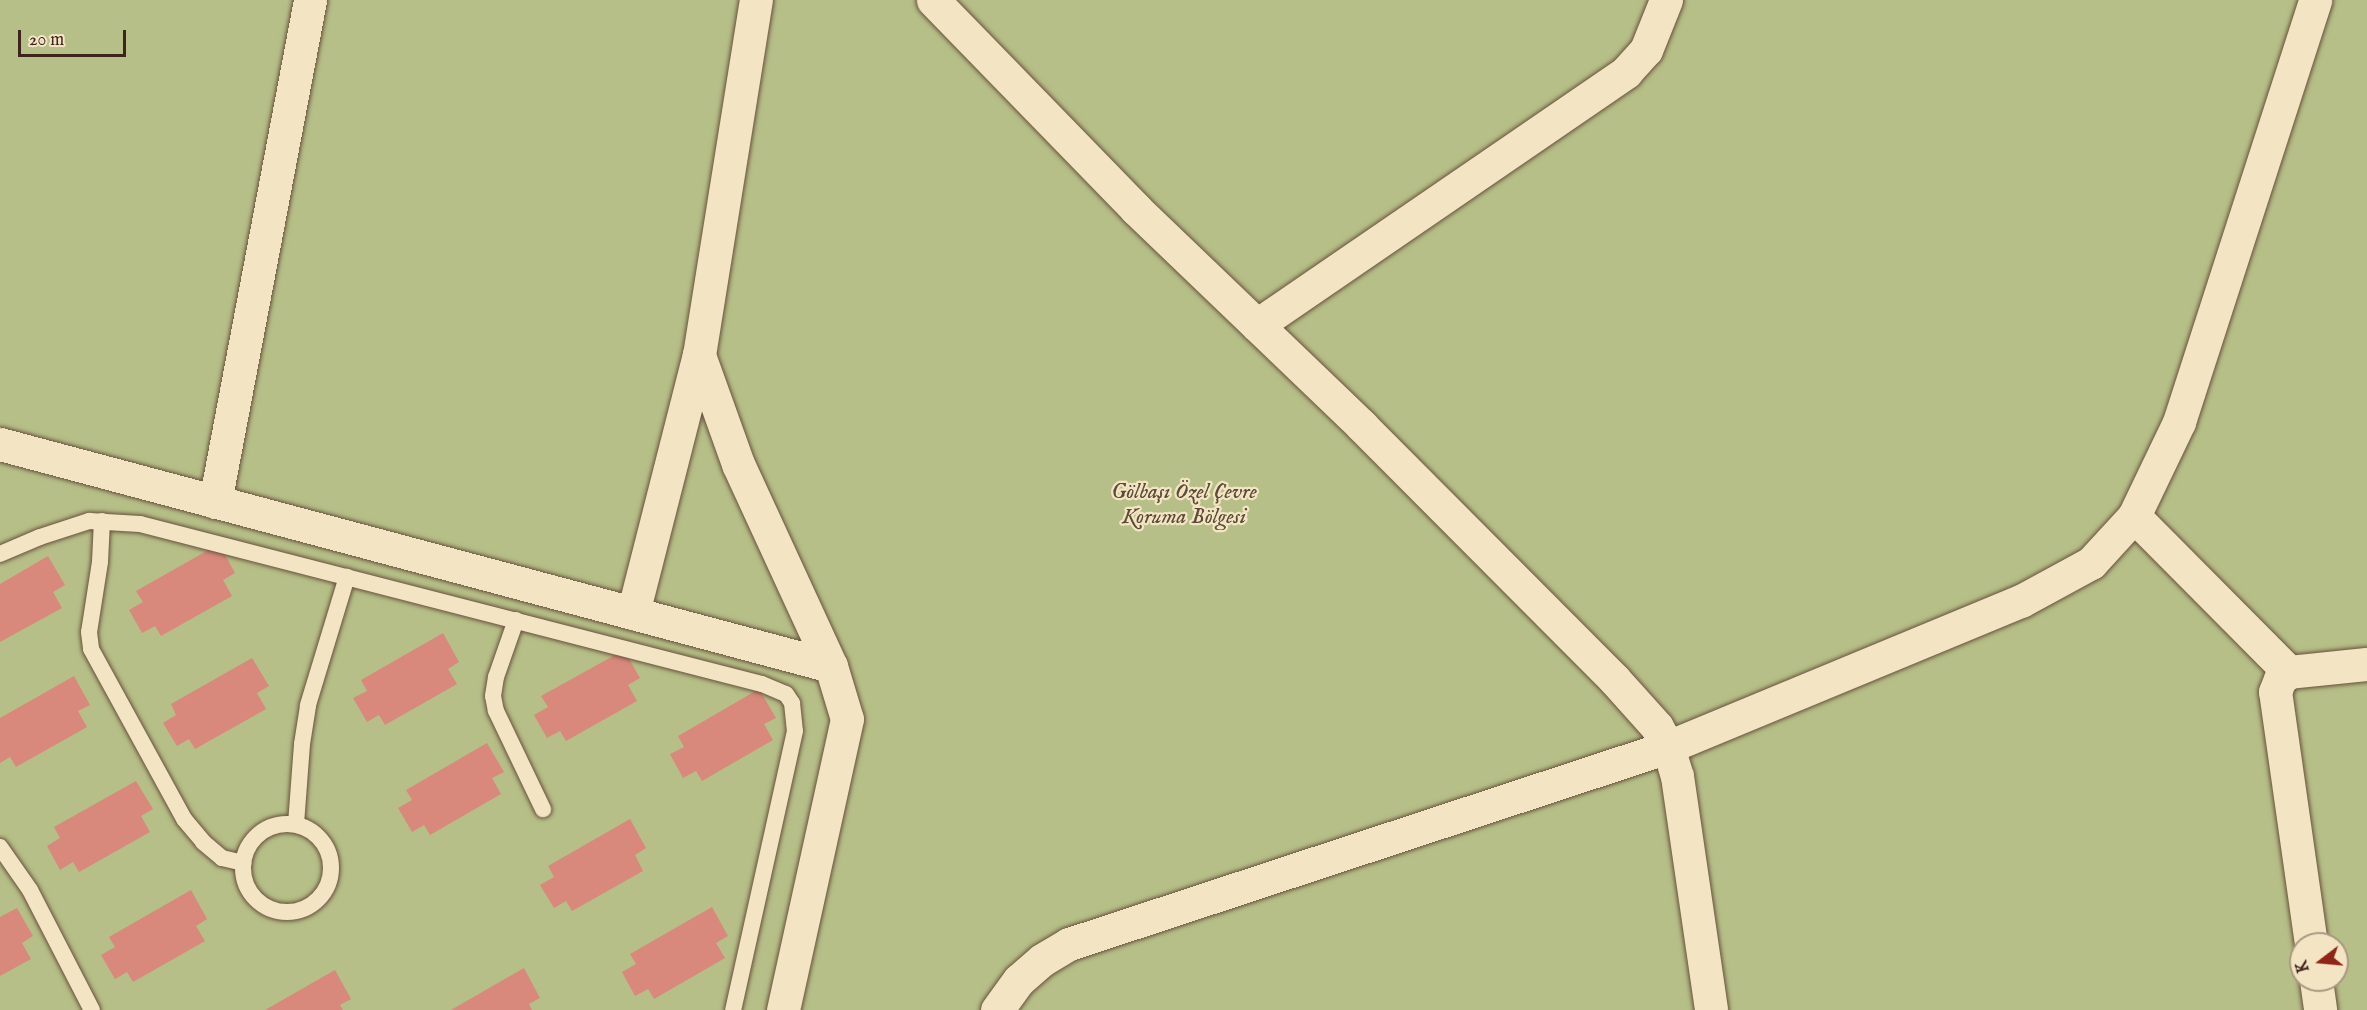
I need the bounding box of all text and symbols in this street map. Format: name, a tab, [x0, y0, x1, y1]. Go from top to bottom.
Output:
scale bar	[21, 18, 129, 56]
text: 20 m	[29, 29, 64, 52]
park label: Gölbaşı Özel Çevre Koruma Bölgesi	[1111, 479, 1257, 530]
north arrow	[2289, 932, 2349, 992]
text: K	[2292, 958, 2315, 975]

